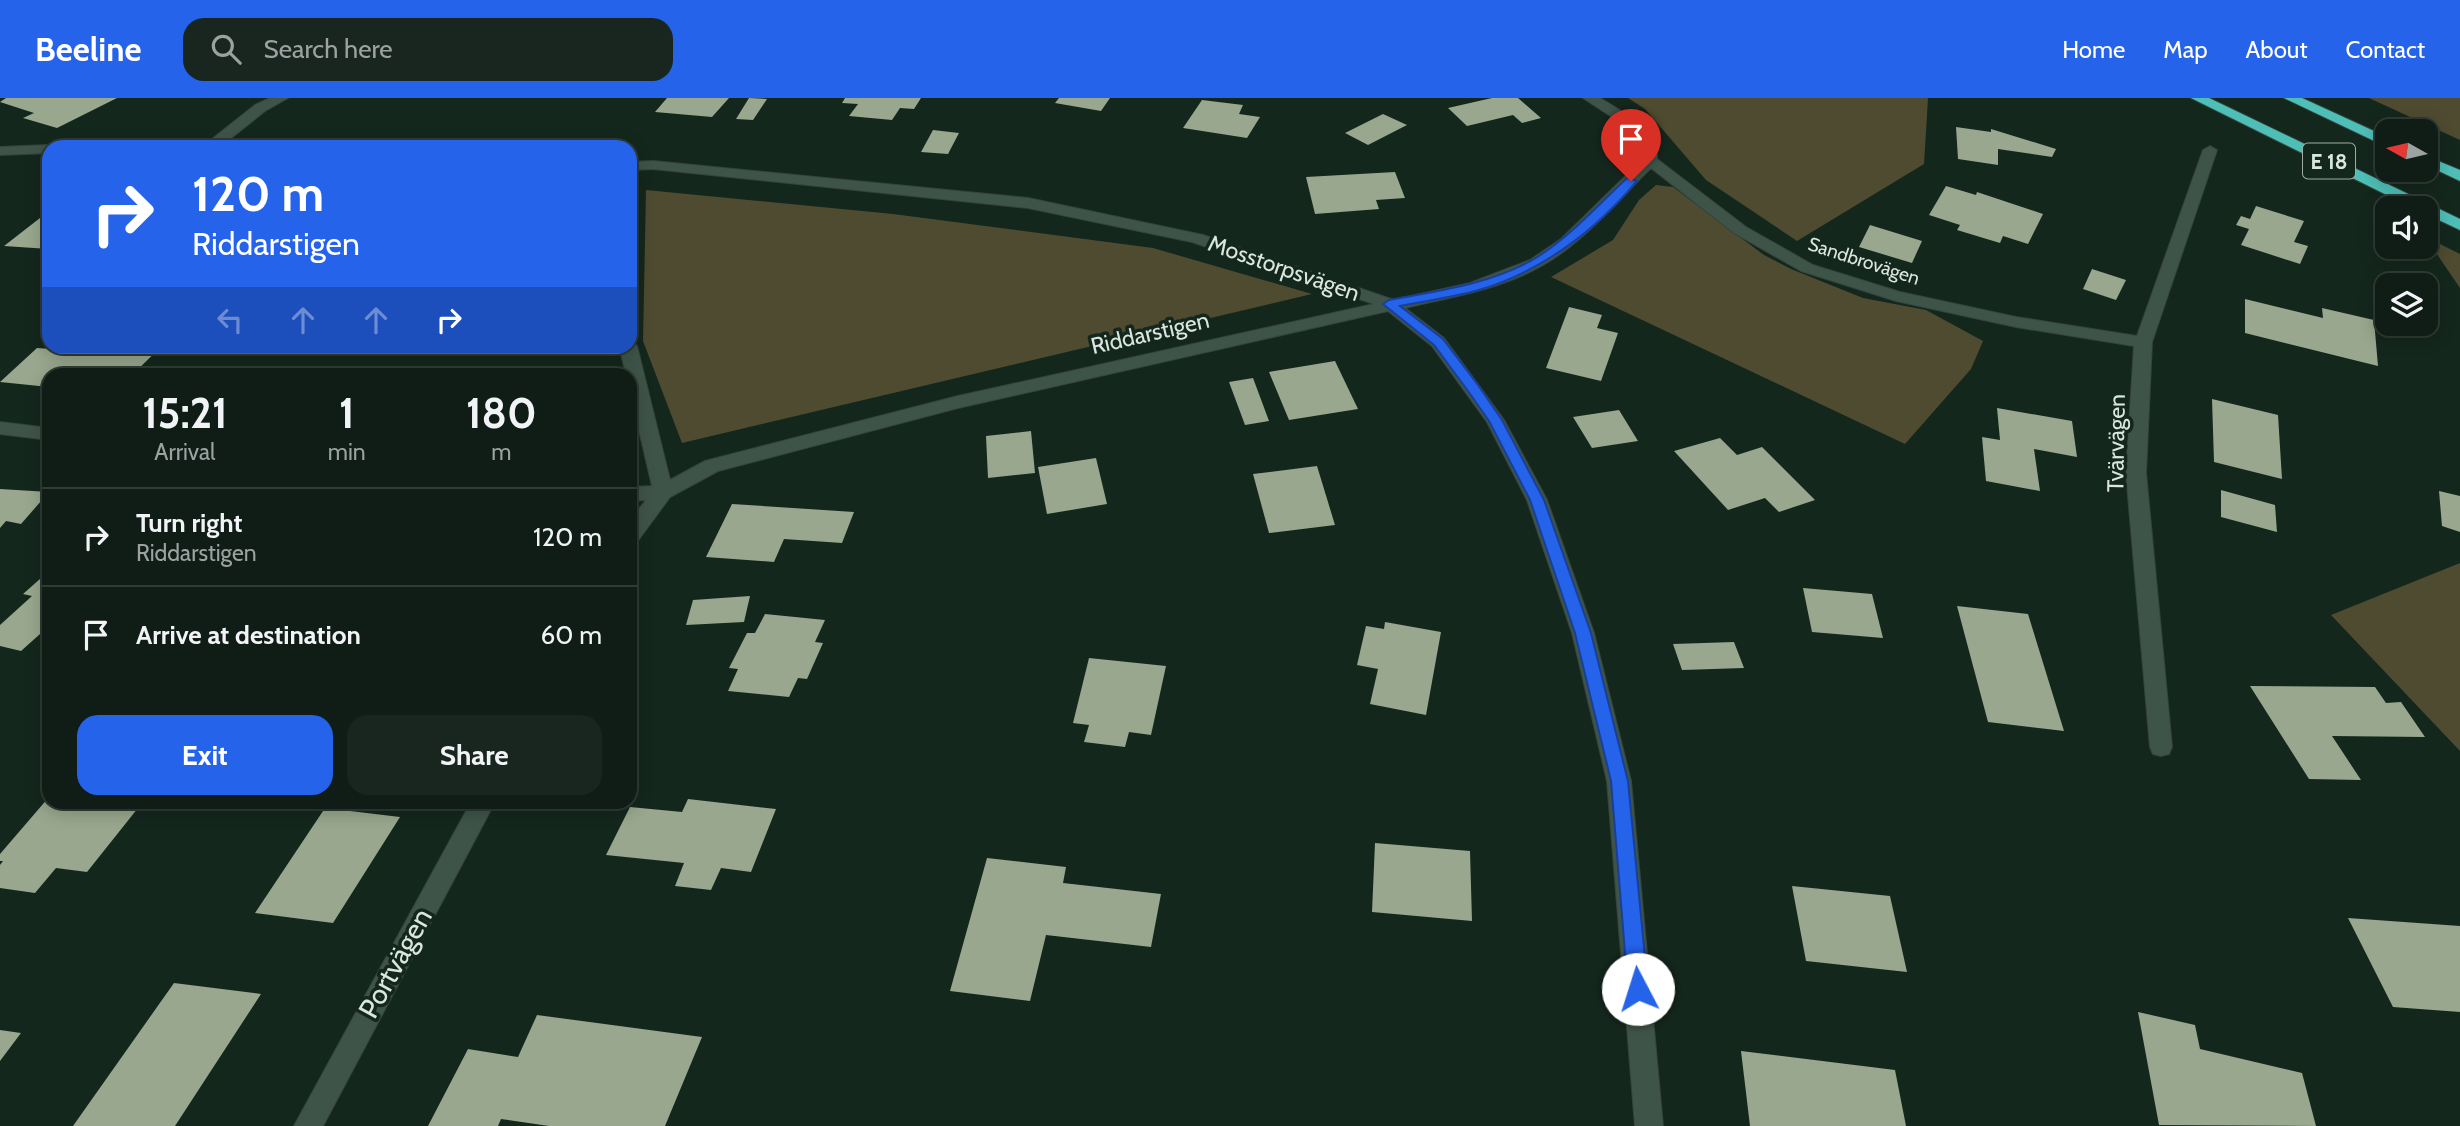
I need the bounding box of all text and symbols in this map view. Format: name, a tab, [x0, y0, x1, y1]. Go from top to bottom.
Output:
search box	[183, 18, 673, 81]
text: Beeline	[35, 29, 141, 69]
icon: search	[207, 30, 245, 68]
text: Search here	[263, 33, 393, 65]
text: Home	[2062, 35, 2125, 64]
text: Map	[2163, 35, 2208, 64]
text: About	[2246, 35, 2308, 64]
text: Contact	[2346, 35, 2425, 64]
pin	[1601, 109, 1661, 181]
north arrow	[2375, 119, 2438, 182]
map controls	[2375, 119, 2438, 336]
icon: arrive	[1612, 120, 1650, 158]
road number: E 18	[2303, 144, 2355, 178]
text: 120 m	[192, 164, 324, 223]
icon: right	[77, 168, 168, 259]
button: sound	[2375, 196, 2438, 259]
text: Riddarstigen	[192, 224, 360, 263]
street label: Mosstorpsvägen	[1205, 229, 1363, 307]
street label: Sandbrovägen	[1805, 232, 1923, 290]
button: layers	[2375, 273, 2438, 336]
icon: left	[211, 301, 249, 339]
icon: ahead	[284, 301, 322, 339]
icon: ahead	[357, 301, 395, 339]
icon: right	[430, 301, 468, 339]
street label: Riddarstigen	[1088, 306, 1212, 360]
text: 15:21	[142, 387, 227, 439]
text: 1	[339, 387, 355, 439]
text: 180	[466, 387, 537, 439]
street label: Tvärvägen	[2101, 394, 2131, 492]
text: Arrival	[154, 438, 216, 466]
text: min	[328, 438, 366, 466]
text: m	[491, 438, 511, 466]
text: Turn right	[136, 507, 242, 539]
icon: right	[77, 518, 115, 556]
text: 120 m	[533, 521, 602, 553]
text: Riddarstigen	[136, 539, 257, 567]
icon: arrive	[77, 616, 115, 654]
text: Arrive at destination	[136, 619, 361, 651]
text: 60 m	[540, 619, 602, 651]
button: Exit	[77, 715, 333, 795]
button: Share	[347, 715, 602, 795]
street label: Portvägen	[351, 902, 439, 1024]
position arrow	[1601, 952, 1675, 1026]

